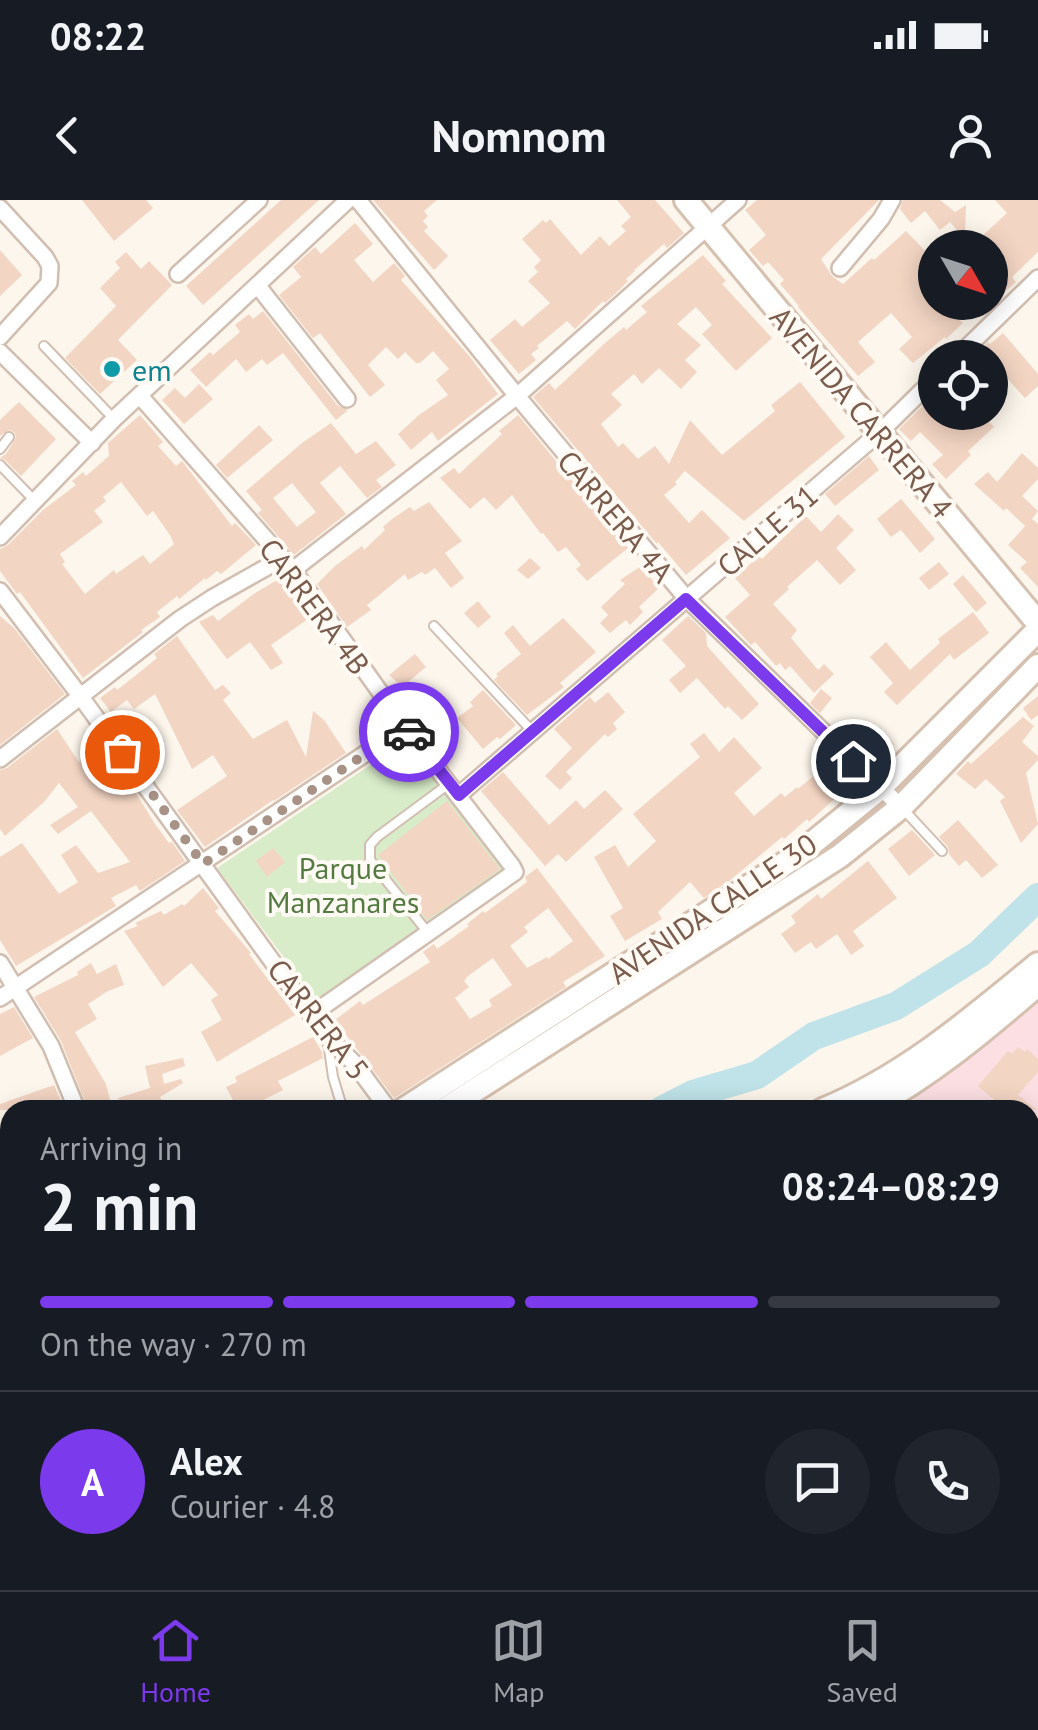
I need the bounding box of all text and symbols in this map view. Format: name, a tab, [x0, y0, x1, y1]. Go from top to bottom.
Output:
text: 08:22	[50, 11, 146, 60]
text: Nomnom	[432, 106, 606, 164]
icon: back	[40, 108, 95, 163]
icon: person	[943, 108, 998, 163]
north arrow	[918, 230, 1008, 320]
map controls	[918, 230, 1008, 430]
street label: AVENIDA CARRERA 4	[762, 298, 962, 526]
button: locate	[918, 340, 1008, 430]
place label: em	[132, 350, 172, 389]
marker: em	[101, 358, 123, 380]
street label: CARRERA 4A	[549, 442, 683, 591]
street label: CALLE 31	[708, 475, 826, 585]
street label: CARRERA 4B	[251, 530, 379, 682]
courier	[359, 682, 459, 782]
icon: car	[382, 705, 437, 760]
pin	[80, 710, 165, 795]
pin	[811, 719, 896, 804]
icon: bag	[95, 725, 150, 780]
icon: home	[826, 734, 881, 789]
street label: AVENIDA CALLE 30	[600, 824, 824, 992]
park label: Parque Manzanares	[267, 848, 419, 921]
street label: CARRERA 5	[259, 951, 379, 1087]
text: Arriving in	[40, 1127, 182, 1169]
text: 08:24–08:29	[782, 1161, 1000, 1210]
text: 2 min	[40, 1164, 199, 1248]
text: On the way · 270 m	[40, 1323, 307, 1365]
button: chat	[765, 1429, 870, 1534]
button: phone	[895, 1429, 1000, 1534]
text: Alex	[170, 1436, 243, 1485]
text: A	[81, 1457, 104, 1506]
text: Courier · 4.8	[170, 1485, 336, 1527]
tab: Home	[140, 1613, 211, 1710]
tab: Map	[491, 1613, 546, 1710]
tab: Saved	[827, 1613, 898, 1710]

